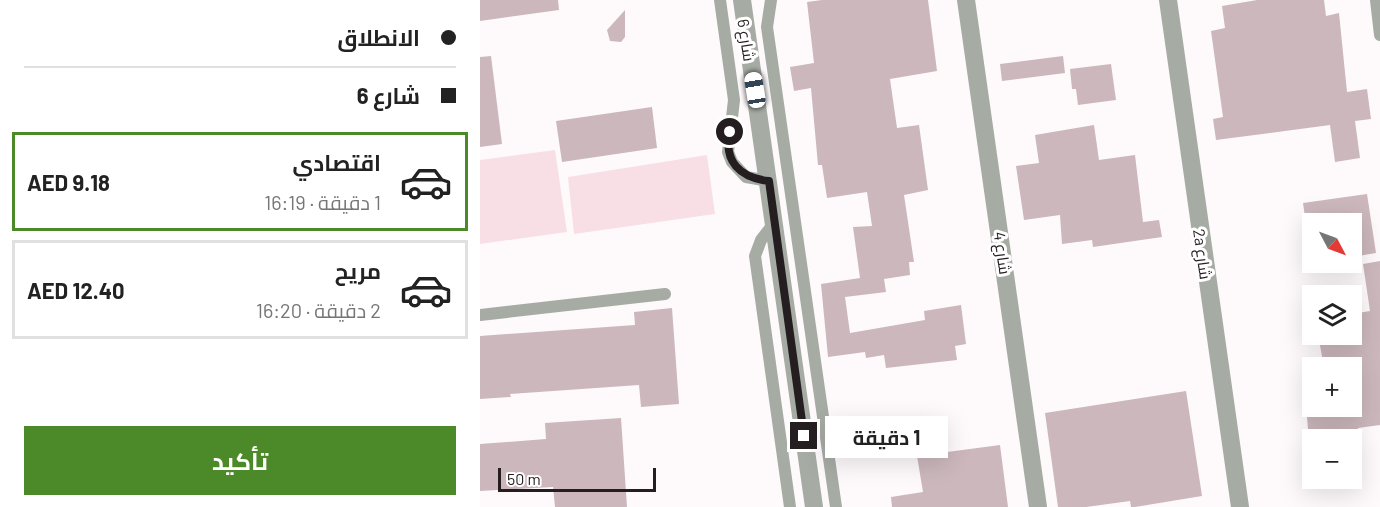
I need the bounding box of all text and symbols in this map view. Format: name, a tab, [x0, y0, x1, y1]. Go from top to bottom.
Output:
street label: شارع 6	[731, 18, 760, 63]
text: الانطلاق	[337, 24, 420, 50]
car	[743, 71, 767, 109]
text: شارع 6	[357, 82, 420, 108]
route start	[716, 118, 743, 145]
text: اقتصادي	[292, 149, 381, 175]
icon: car	[399, 155, 453, 209]
text: AED 9.18	[27, 169, 110, 195]
text: 1 دقيقة · 16:19	[264, 190, 381, 214]
north arrow	[1302, 213, 1362, 273]
map controls	[1302, 213, 1362, 489]
street label: 2a شارع	[1187, 227, 1216, 281]
street label: شارع 4	[988, 230, 1015, 276]
text: مريح	[335, 257, 381, 283]
icon: car	[399, 263, 453, 317]
text: AED 12.40	[27, 277, 125, 303]
button: layers	[1302, 285, 1362, 345]
text: 2 دقيقة · 16:20	[256, 298, 381, 322]
button: +	[1302, 357, 1362, 417]
callout: 1 دقيقة	[825, 415, 948, 457]
route end	[790, 422, 817, 449]
text: 1 دقيقة	[853, 425, 920, 449]
button: تأكيد	[24, 426, 456, 495]
button: −	[1302, 429, 1362, 489]
scale bar	[498, 465, 656, 492]
text: 50 m	[507, 469, 541, 488]

